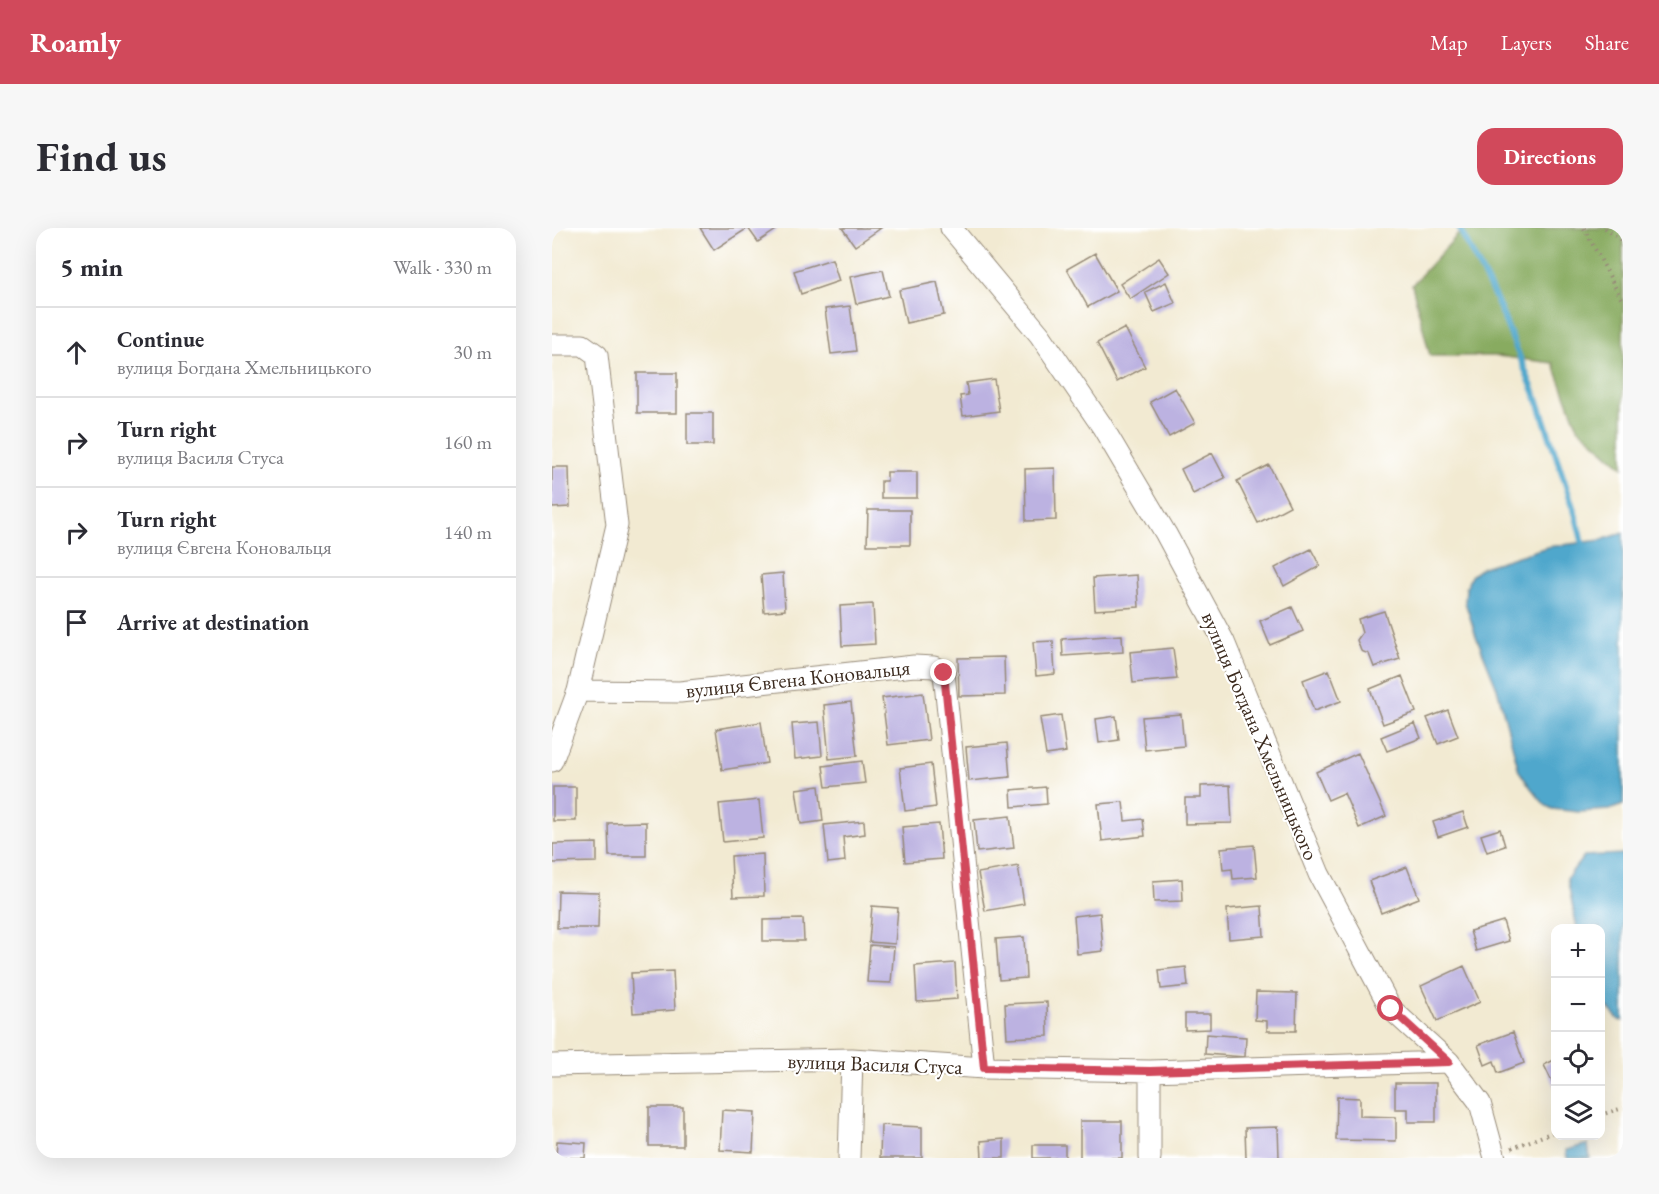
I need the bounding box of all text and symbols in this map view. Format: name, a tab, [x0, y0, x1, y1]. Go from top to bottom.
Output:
text: Roamly	[30, 24, 121, 60]
text: Map	[1430, 29, 1468, 56]
text: Layers	[1501, 29, 1552, 56]
text: Share	[1585, 29, 1629, 56]
button: Directions	[1477, 128, 1623, 185]
text: Find us	[36, 129, 167, 184]
text: 5 min	[60, 250, 123, 284]
text: Walk · 330 m	[393, 254, 492, 280]
text: Continue	[117, 325, 204, 354]
icon: ahead	[60, 336, 93, 369]
text: 30 m	[453, 339, 492, 365]
text: вулиця Богдана Хмельницького	[117, 354, 372, 380]
text: Turn right	[117, 415, 216, 444]
icon: right	[60, 426, 93, 459]
text: 160 m	[444, 429, 492, 455]
text: вулиця Василя Стуса	[117, 444, 284, 470]
text: Turn right	[117, 505, 216, 534]
icon: right	[60, 516, 93, 549]
text: 140 m	[444, 519, 492, 545]
text: вулиця Євгена Коновальця	[117, 534, 332, 560]
icon: arrive	[60, 606, 93, 639]
text: Arrive at destination	[117, 608, 309, 637]
street label: вулиця Богдана Хмельницького	[1196, 608, 1325, 864]
street label: вулиця Євгена Коновальця	[684, 653, 911, 704]
route end	[930, 659, 956, 685]
map controls	[1551, 924, 1605, 1140]
button: +	[1551, 924, 1605, 978]
button: −	[1551, 978, 1605, 1032]
route start	[1377, 995, 1403, 1021]
button: locate	[1551, 1032, 1605, 1086]
street label: вулиця Василя Стуса	[787, 1047, 964, 1080]
button: layers	[1551, 1086, 1605, 1140]

